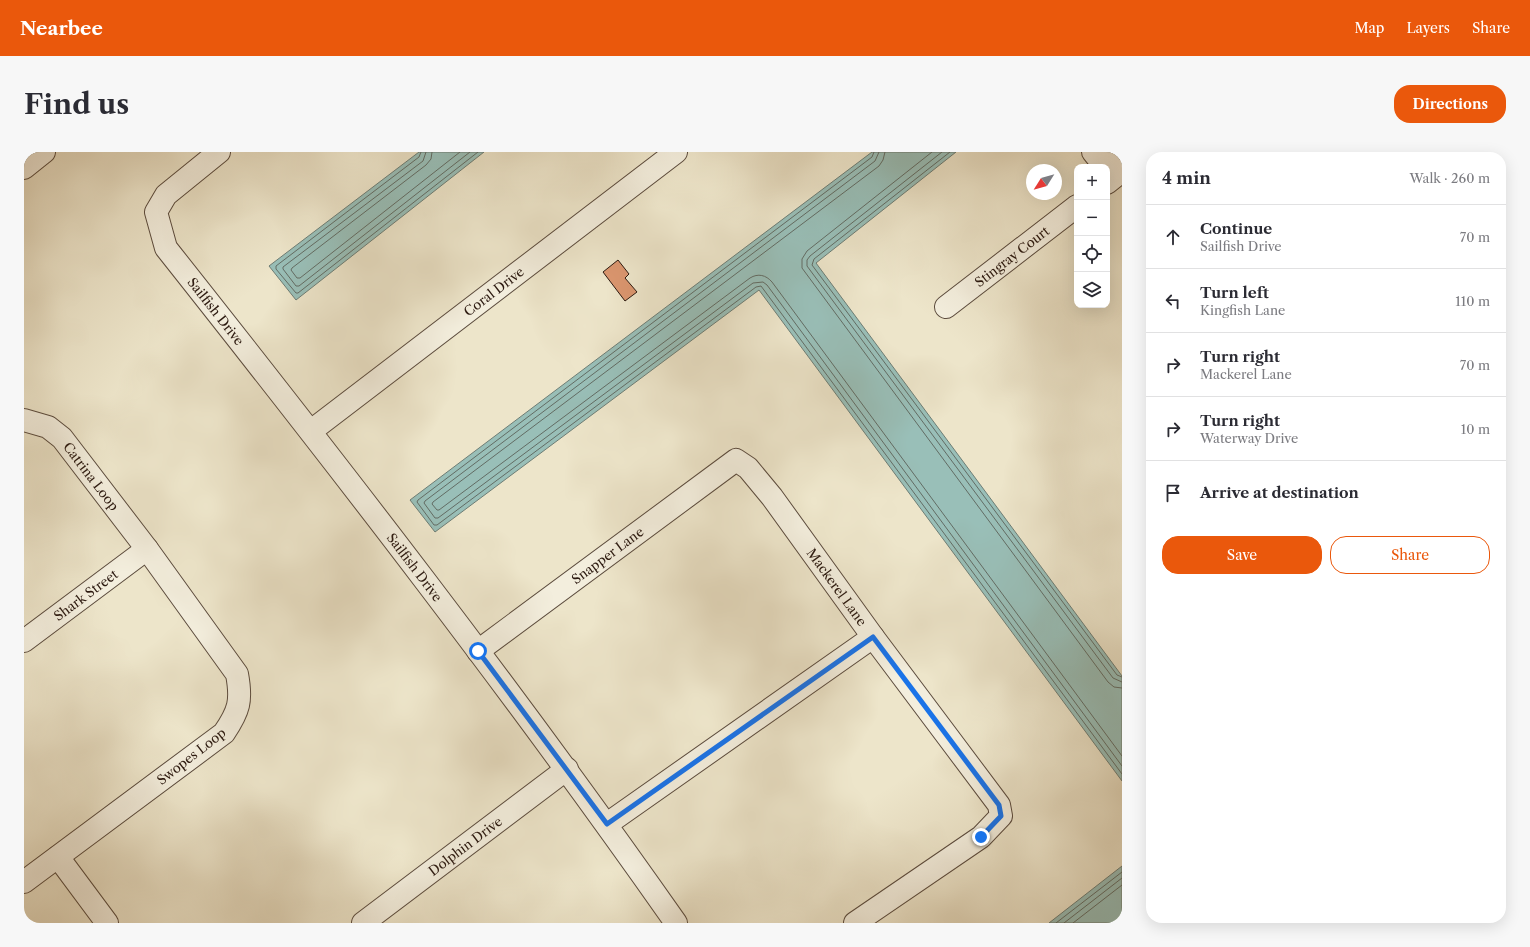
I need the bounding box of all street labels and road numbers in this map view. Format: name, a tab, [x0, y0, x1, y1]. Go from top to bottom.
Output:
street label: Stingray Court	[971, 222, 1052, 290]
street label: Coral Drive	[460, 263, 527, 319]
street label: Sailfish Drive	[184, 274, 248, 348]
street label: Catrina Loop	[60, 439, 123, 514]
street label: Snapper Lane	[568, 523, 647, 587]
street label: Sailfish Drive	[384, 530, 446, 605]
street label: Mackerel Lane	[804, 545, 870, 629]
street label: Shark Street	[50, 566, 121, 624]
street label: Swopes Loop	[153, 724, 229, 788]
street label: Dolphin Drive	[425, 813, 505, 879]

